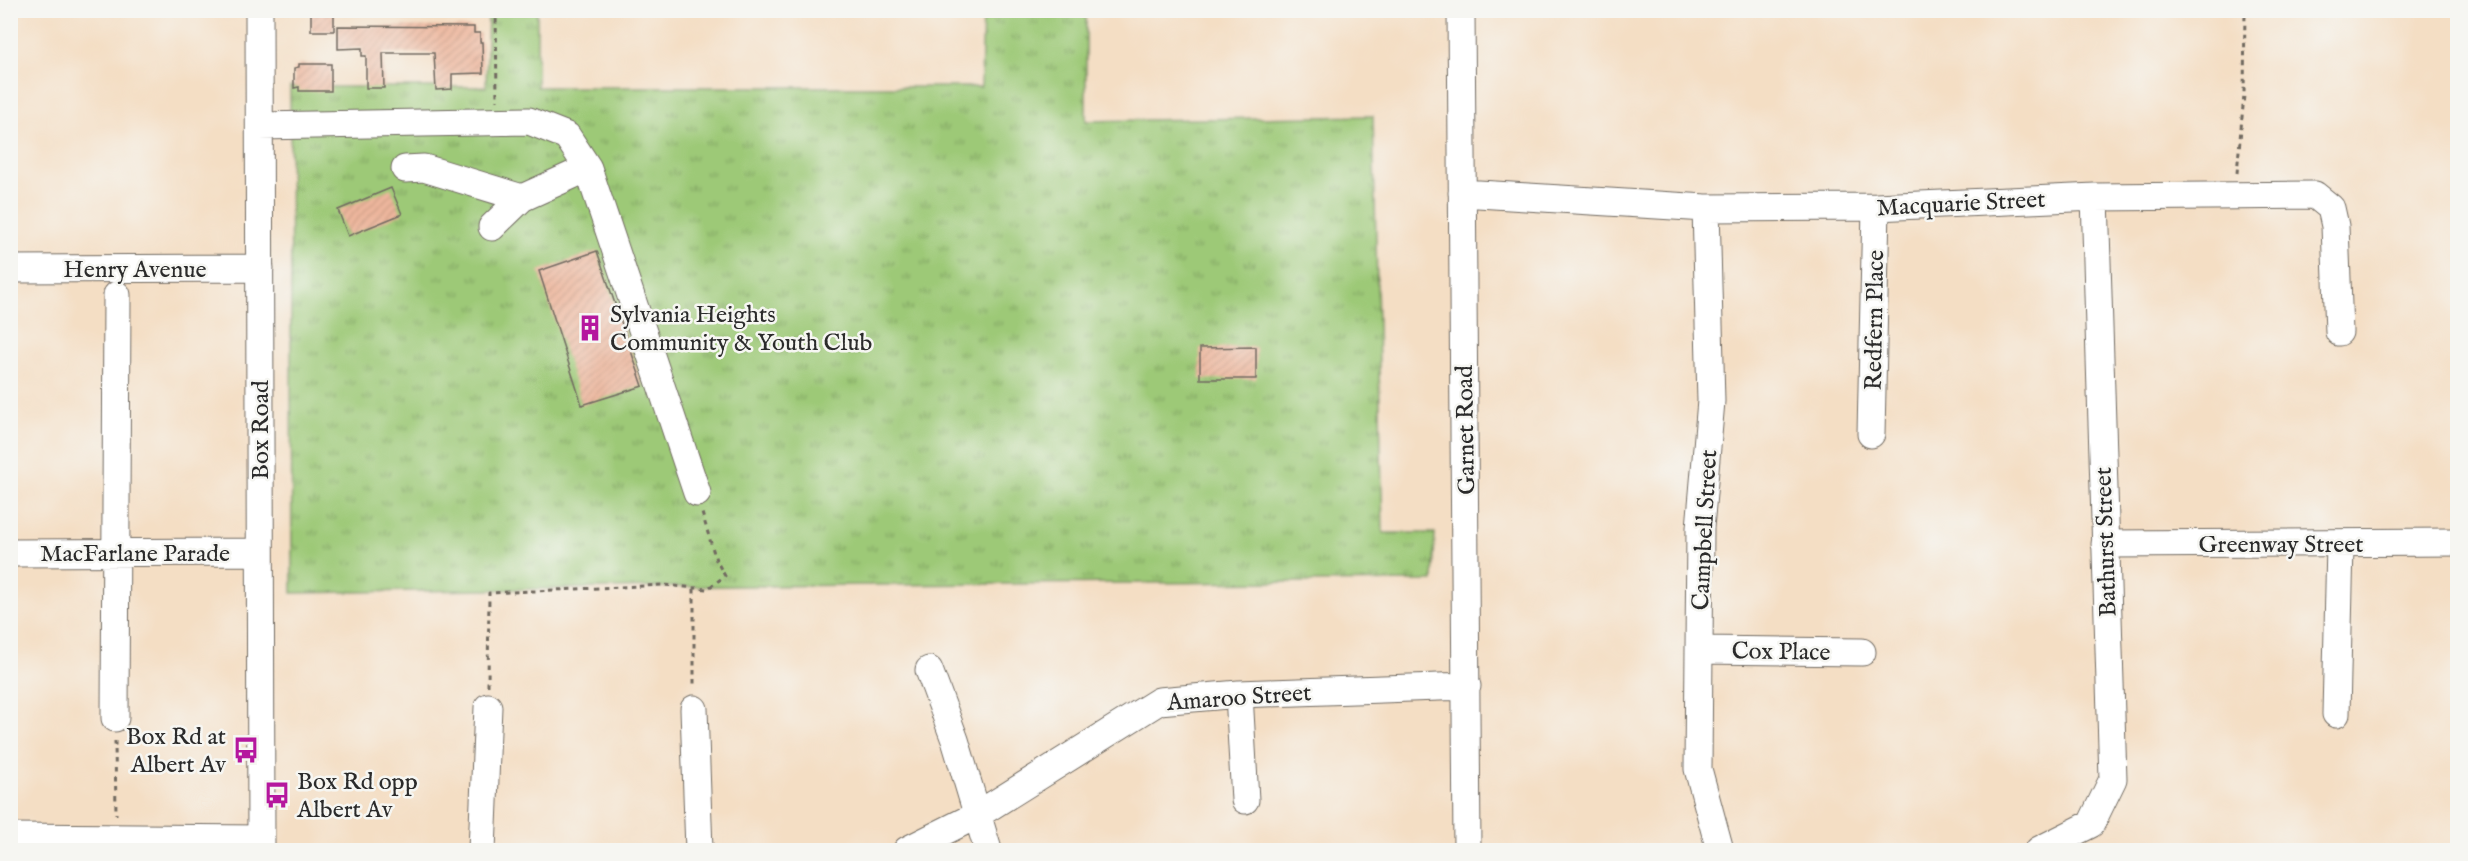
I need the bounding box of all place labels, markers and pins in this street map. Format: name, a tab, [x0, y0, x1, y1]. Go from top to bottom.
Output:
place label: Sylvania Heights Community & Youth Club	[610, 300, 873, 359]
building icon: Sylvania Heights Community & Youth Club	[575, 313, 605, 343]
place label: Box Rd at Albert Av	[126, 722, 226, 781]
bus stop icon: Box Rd at Albert Av	[231, 735, 261, 765]
place label: Box Rd opp Albert Av	[296, 767, 418, 826]
bus stop icon: Box Rd opp Albert Av	[262, 780, 292, 810]

